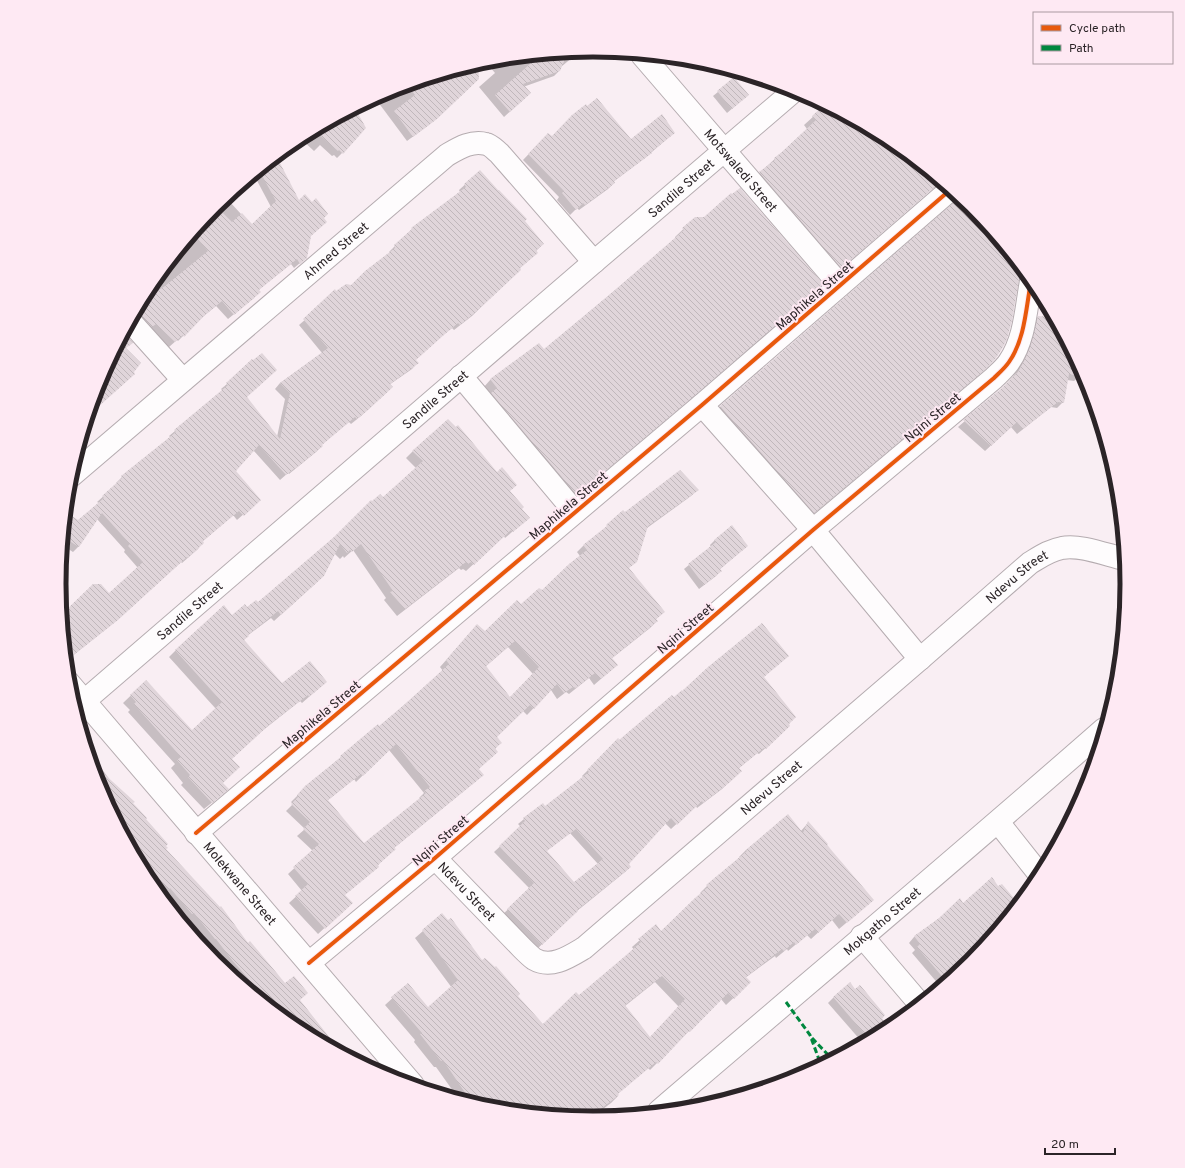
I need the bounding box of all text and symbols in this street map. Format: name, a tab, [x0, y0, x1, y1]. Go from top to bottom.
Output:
legend	[1033, 12, 1173, 64]
text: Cycle path	[1069, 21, 1126, 37]
text: Path	[1069, 41, 1094, 57]
street label: Motswaledi Street	[699, 127, 780, 216]
street label: Sandile Street	[645, 157, 718, 222]
street label: Ahmed Street	[301, 219, 373, 284]
street label: Maphikela Street	[773, 258, 857, 335]
street label: Sandile Street	[400, 368, 473, 433]
street label: Nqini Street	[902, 390, 965, 447]
street label: Maphikela Street	[527, 469, 612, 544]
street label: Ndevu Street	[983, 548, 1052, 608]
street label: Sandile Street	[154, 579, 227, 645]
street label: Nqini Street	[655, 601, 718, 658]
street label: Maphikela Street	[280, 678, 365, 753]
street label: Ndevu Street	[738, 758, 806, 820]
street label: Nqini Street	[410, 813, 473, 870]
street label: Molekwane Street	[199, 840, 279, 930]
street label: Ndevu Street	[433, 860, 498, 925]
street label: Mokgatho Street	[841, 885, 925, 960]
scale bar	[1045, 1130, 1115, 1156]
text: 20 m	[1051, 1137, 1079, 1153]

